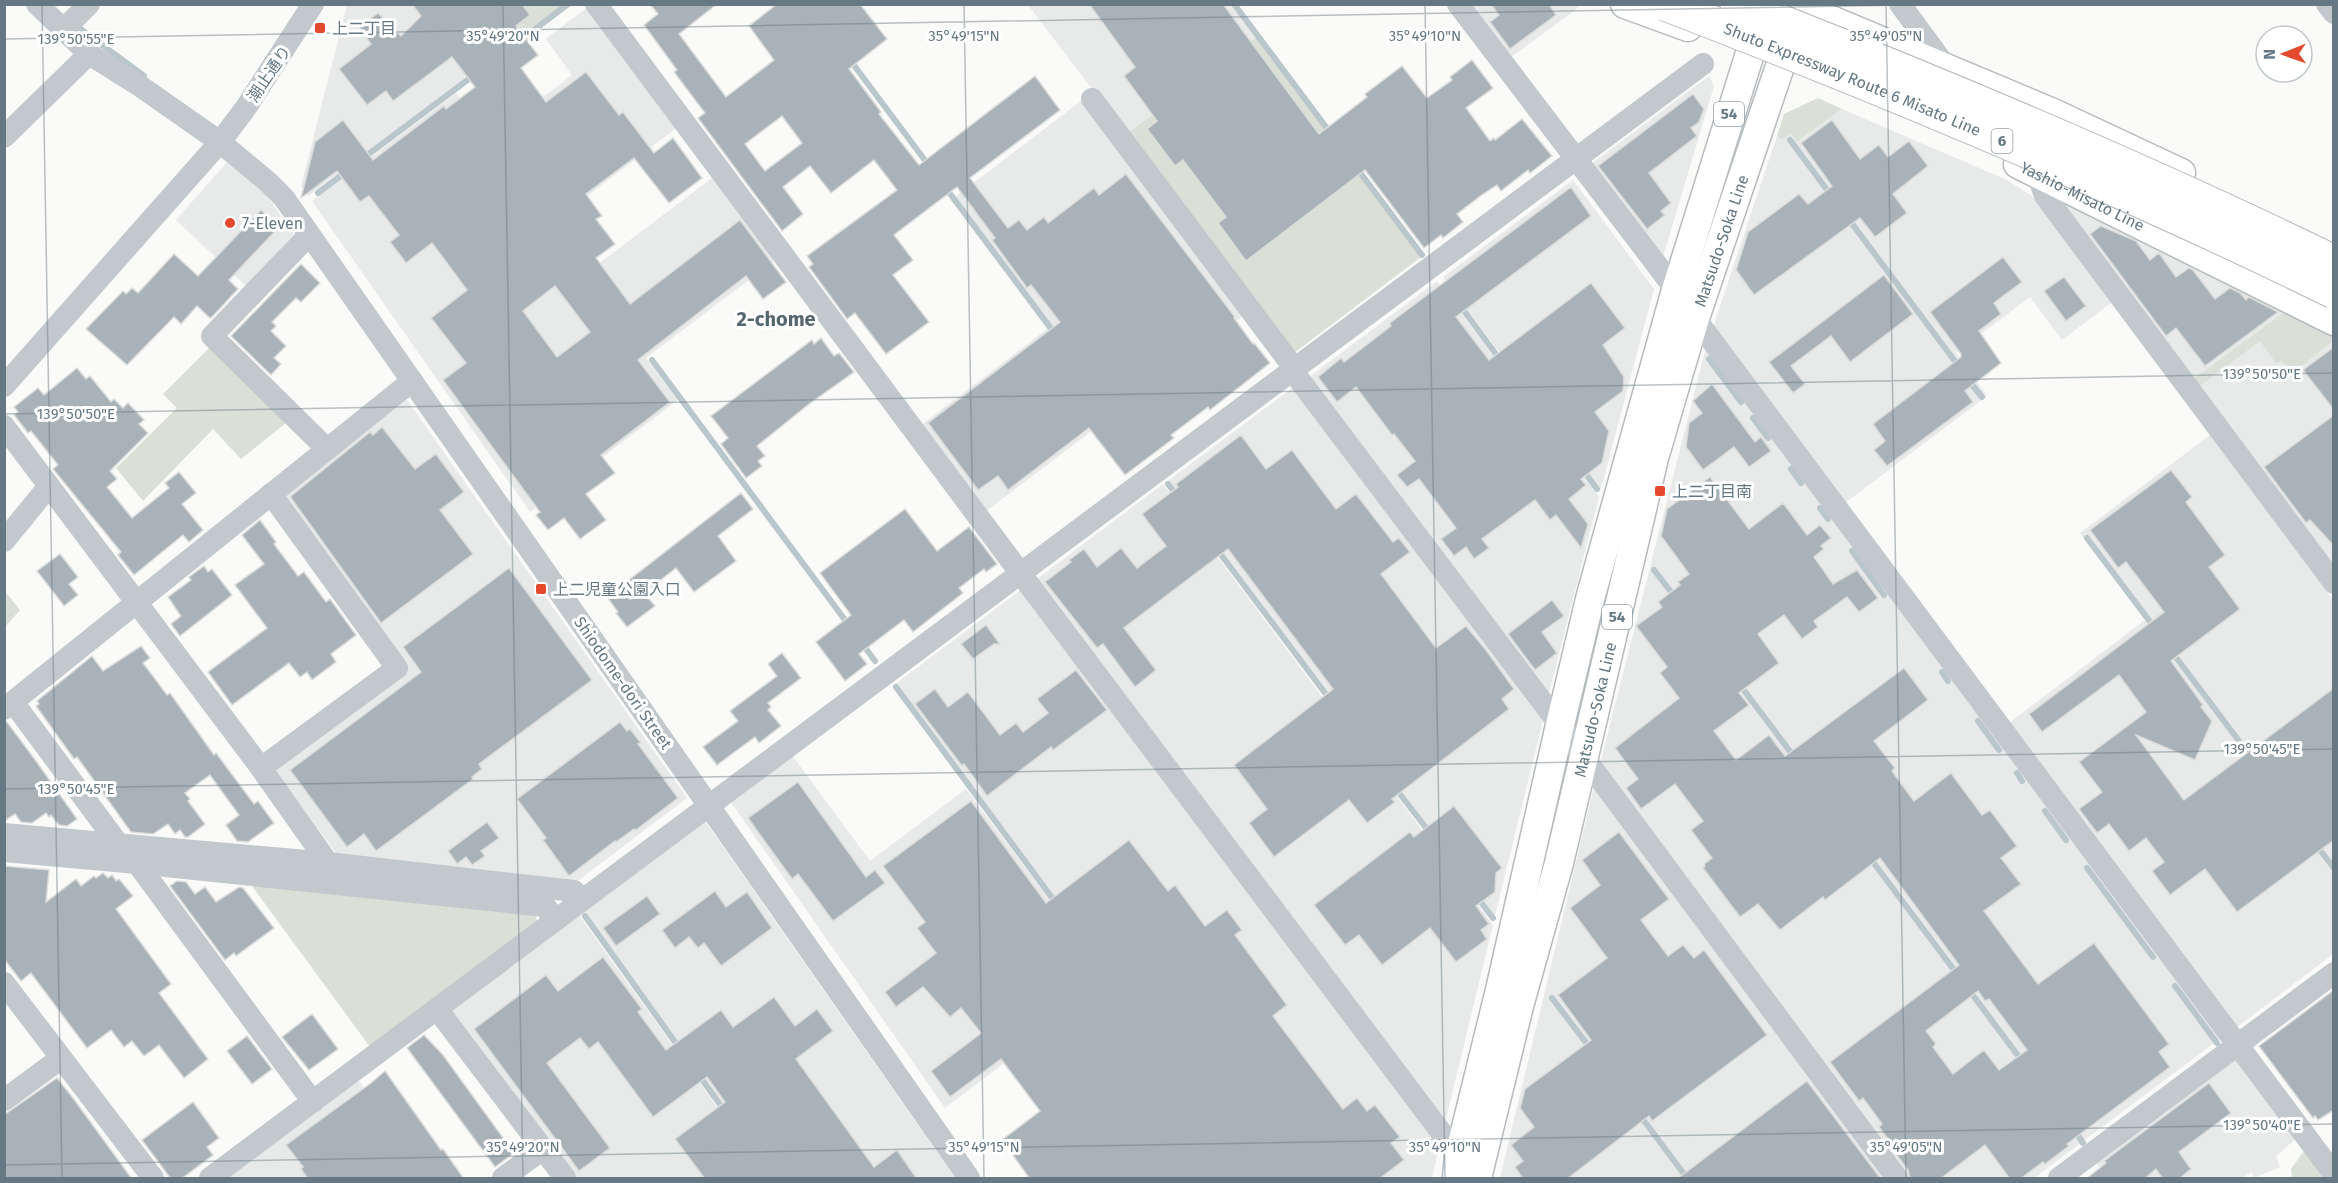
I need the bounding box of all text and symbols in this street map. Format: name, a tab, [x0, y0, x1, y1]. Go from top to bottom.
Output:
street label: Shuto Expressway Route 6 Misato Line	[1721, 18, 1984, 140]
place label: 上二丁目	[332, 19, 396, 38]
marker: 上二丁目	[313, 21, 327, 35]
north arrow	[2254, 24, 2314, 84]
text: 35°49'20"N	[466, 27, 540, 45]
text: 35°49'15"N	[928, 27, 1000, 45]
text: 35°49'10"N	[1389, 27, 1461, 45]
text: 35°49'05"N	[1849, 27, 1923, 45]
text: 139°50'55"E	[37, 30, 115, 48]
street label: 潮止通り	[243, 42, 295, 106]
text: N	[2260, 49, 2279, 60]
road number: 54	[1714, 102, 1744, 126]
road number: 6	[1992, 129, 2012, 153]
street label: Yashio-Misato Line	[2017, 157, 2148, 235]
street label: Matsudo-Soka Line	[1690, 172, 1752, 309]
place label: 7-Eleven	[242, 214, 303, 233]
marker: 7-Eleven	[223, 216, 237, 230]
district label: 2-chome	[736, 307, 816, 331]
text: 139°50'50"E	[2223, 365, 2301, 383]
text: 139°50'50"E	[37, 405, 115, 423]
place label: 上二丁目南	[1672, 482, 1752, 501]
marker: 上二丁目南	[1653, 484, 1667, 498]
place label: 上二児童公園入口	[553, 580, 681, 599]
marker: 上二児童公園入口	[534, 582, 548, 596]
road number: 54	[1602, 605, 1632, 629]
street label: Shiodome-dori Street	[570, 613, 676, 753]
street label: Matsudo-Soka Line	[1570, 640, 1620, 779]
text: 139°50'45"E	[2224, 740, 2300, 758]
text: 139°50'45"E	[38, 780, 114, 798]
text: 139°50'40"E	[2223, 1116, 2301, 1134]
text: 35°49'20"N	[486, 1138, 560, 1156]
text: 35°49'15"N	[948, 1138, 1020, 1156]
text: 35°49'10"N	[1409, 1138, 1481, 1156]
text: 35°49'05"N	[1869, 1138, 1943, 1156]

